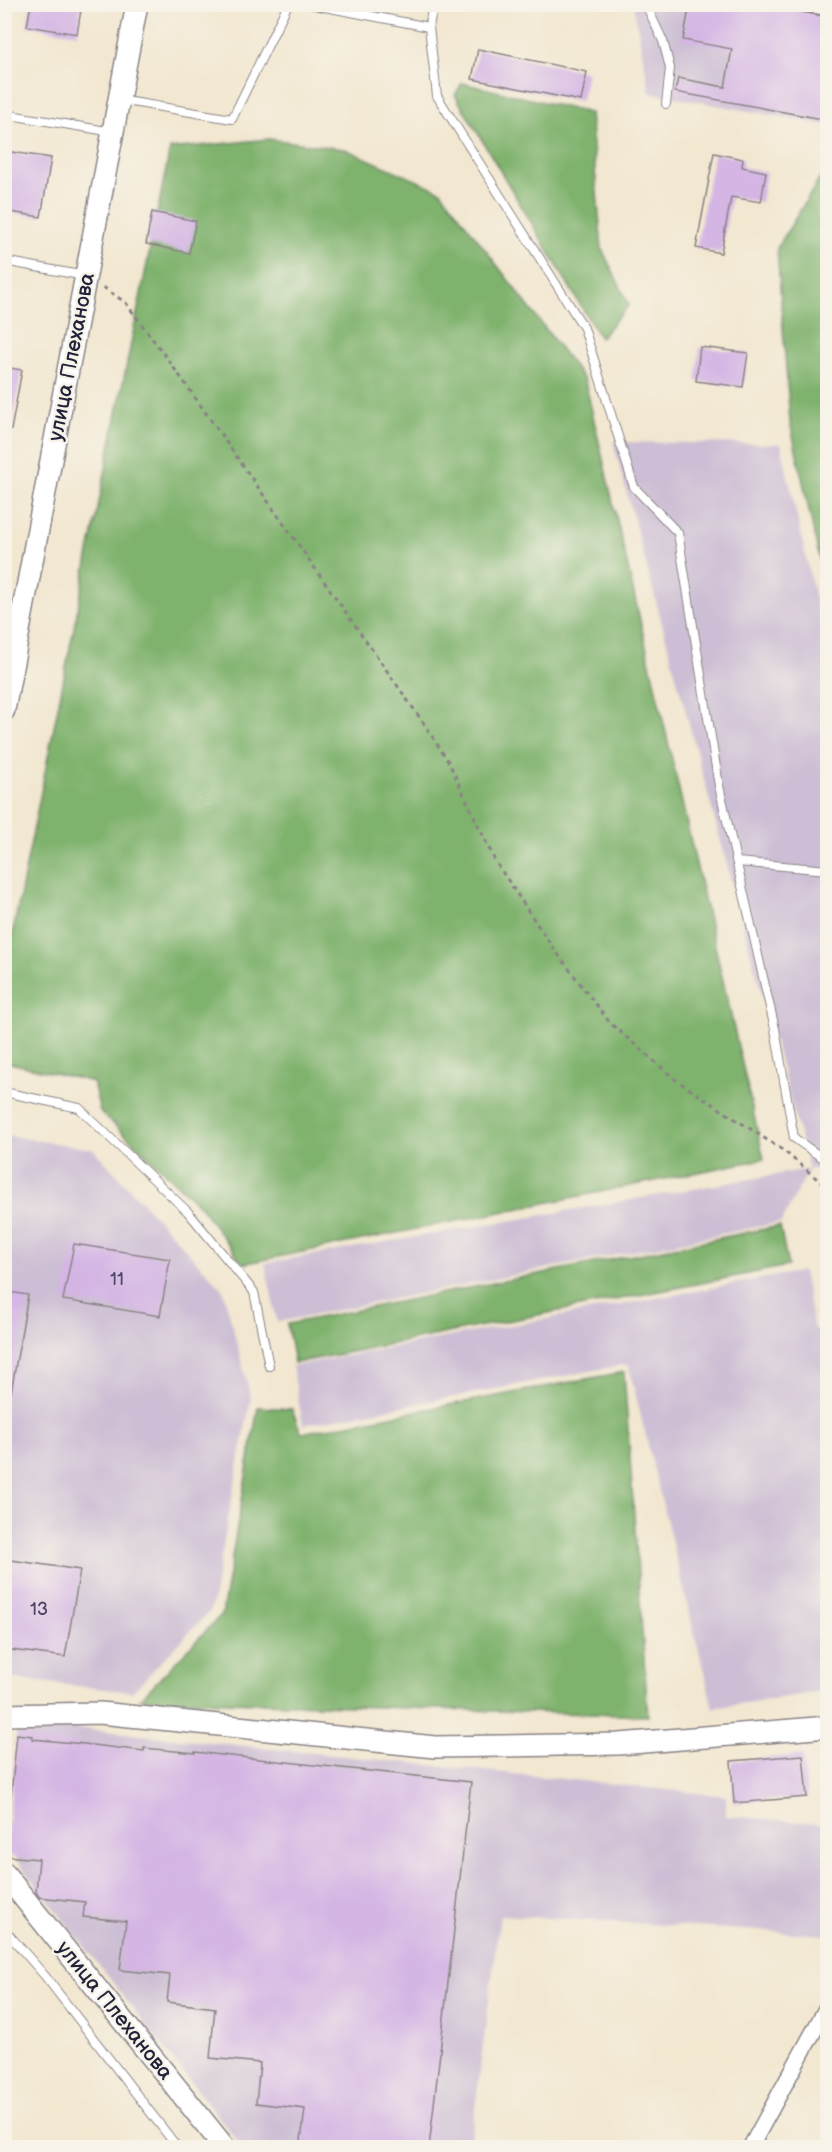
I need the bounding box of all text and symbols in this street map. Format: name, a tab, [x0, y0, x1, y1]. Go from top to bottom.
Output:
street label: улица Плеханова	[43, 270, 100, 443]
house number: 11	[110, 1269, 124, 1290]
house number: 13	[30, 1599, 48, 1620]
street label: улица Плеханова	[51, 1936, 179, 2085]

